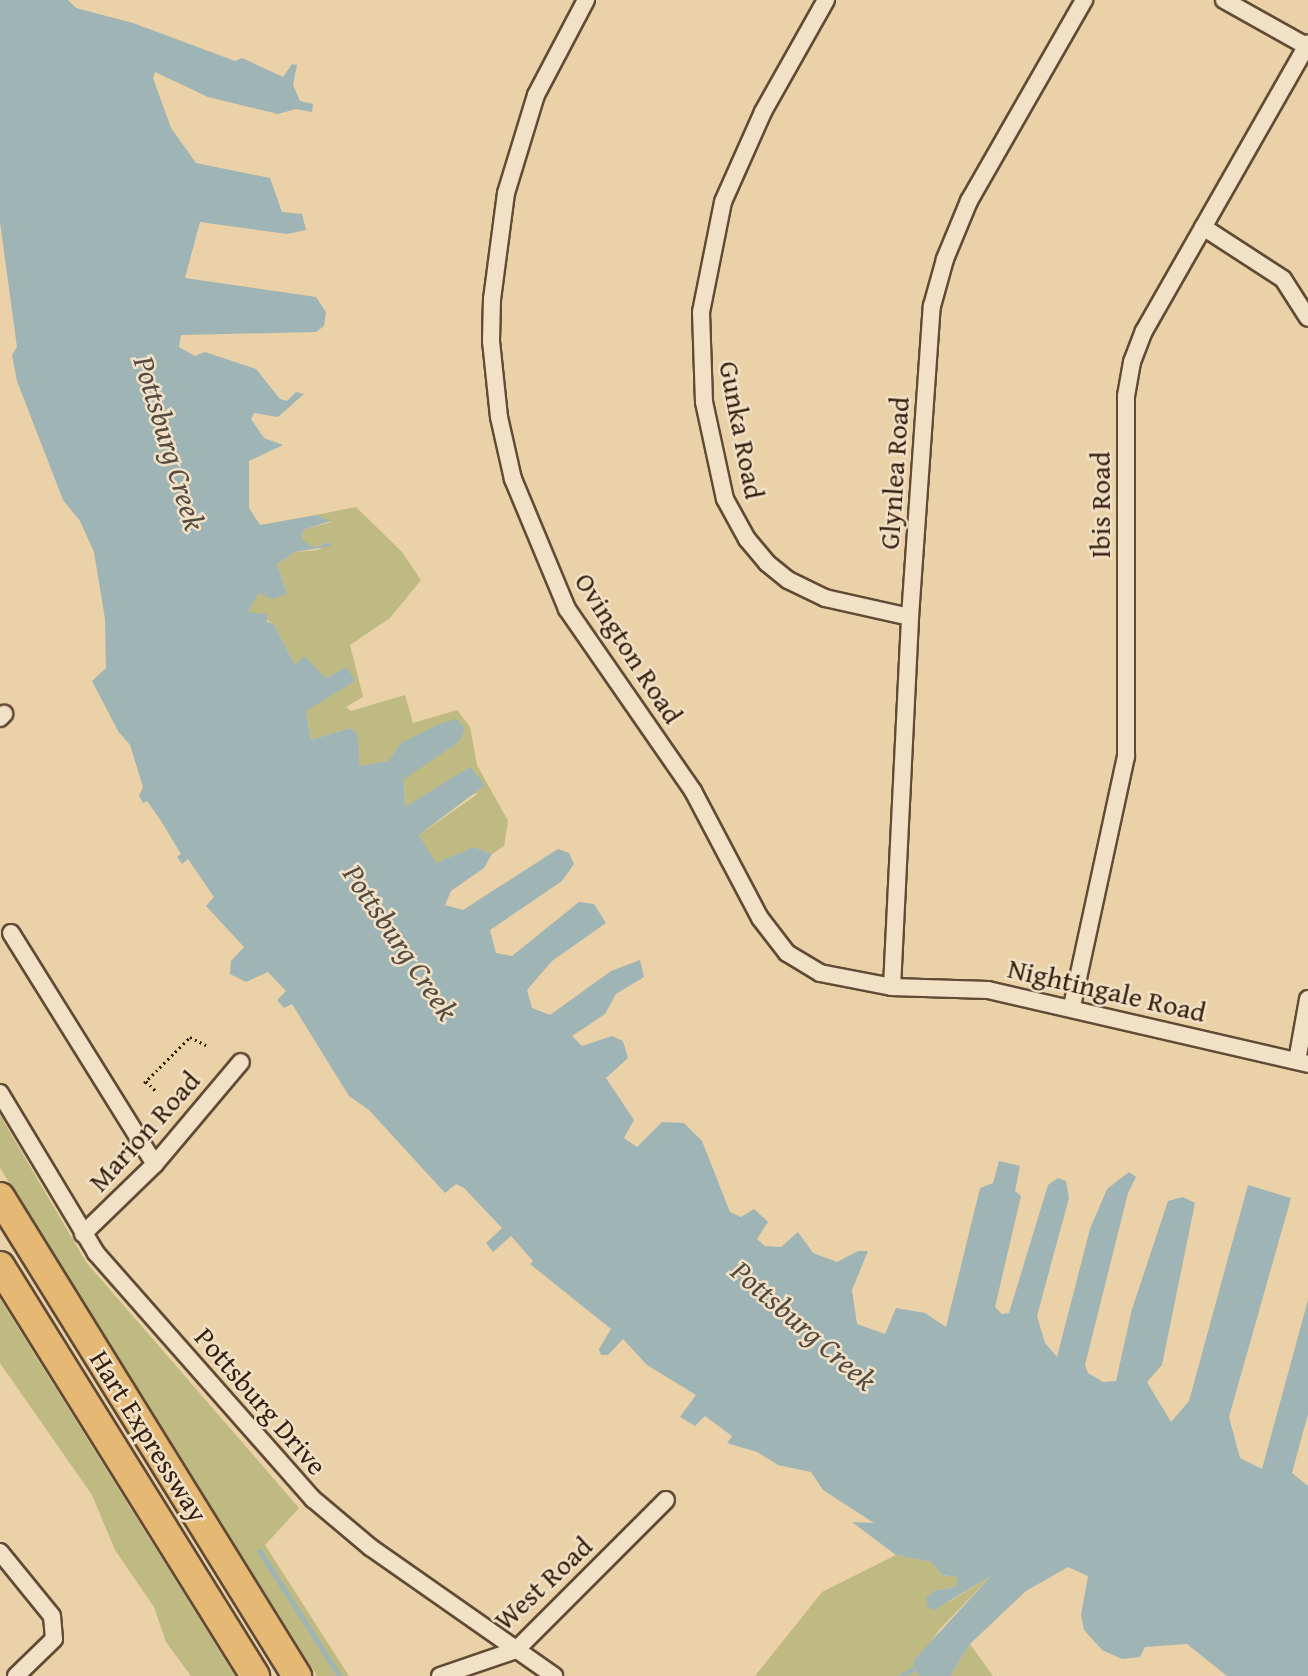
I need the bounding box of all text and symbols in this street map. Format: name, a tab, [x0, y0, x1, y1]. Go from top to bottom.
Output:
water label: Pottsburg Creek	[126, 352, 214, 534]
street label: Gunka Road	[712, 358, 772, 502]
street label: Glynlea Road	[872, 396, 916, 550]
street label: Ibis Road	[1083, 452, 1117, 558]
street label: Ovington Road	[568, 566, 690, 730]
water label: Pottsburg Creek	[336, 857, 466, 1027]
street label: Nightingale Road	[1005, 951, 1209, 1029]
street label: Marion Road	[81, 1064, 207, 1198]
water label: Pottsburg Creek	[724, 1252, 884, 1398]
street label: Pottsburg Drive	[188, 1320, 334, 1482]
street label: Hart Expressway	[83, 1344, 215, 1528]
street label: West Road	[487, 1529, 599, 1637]

